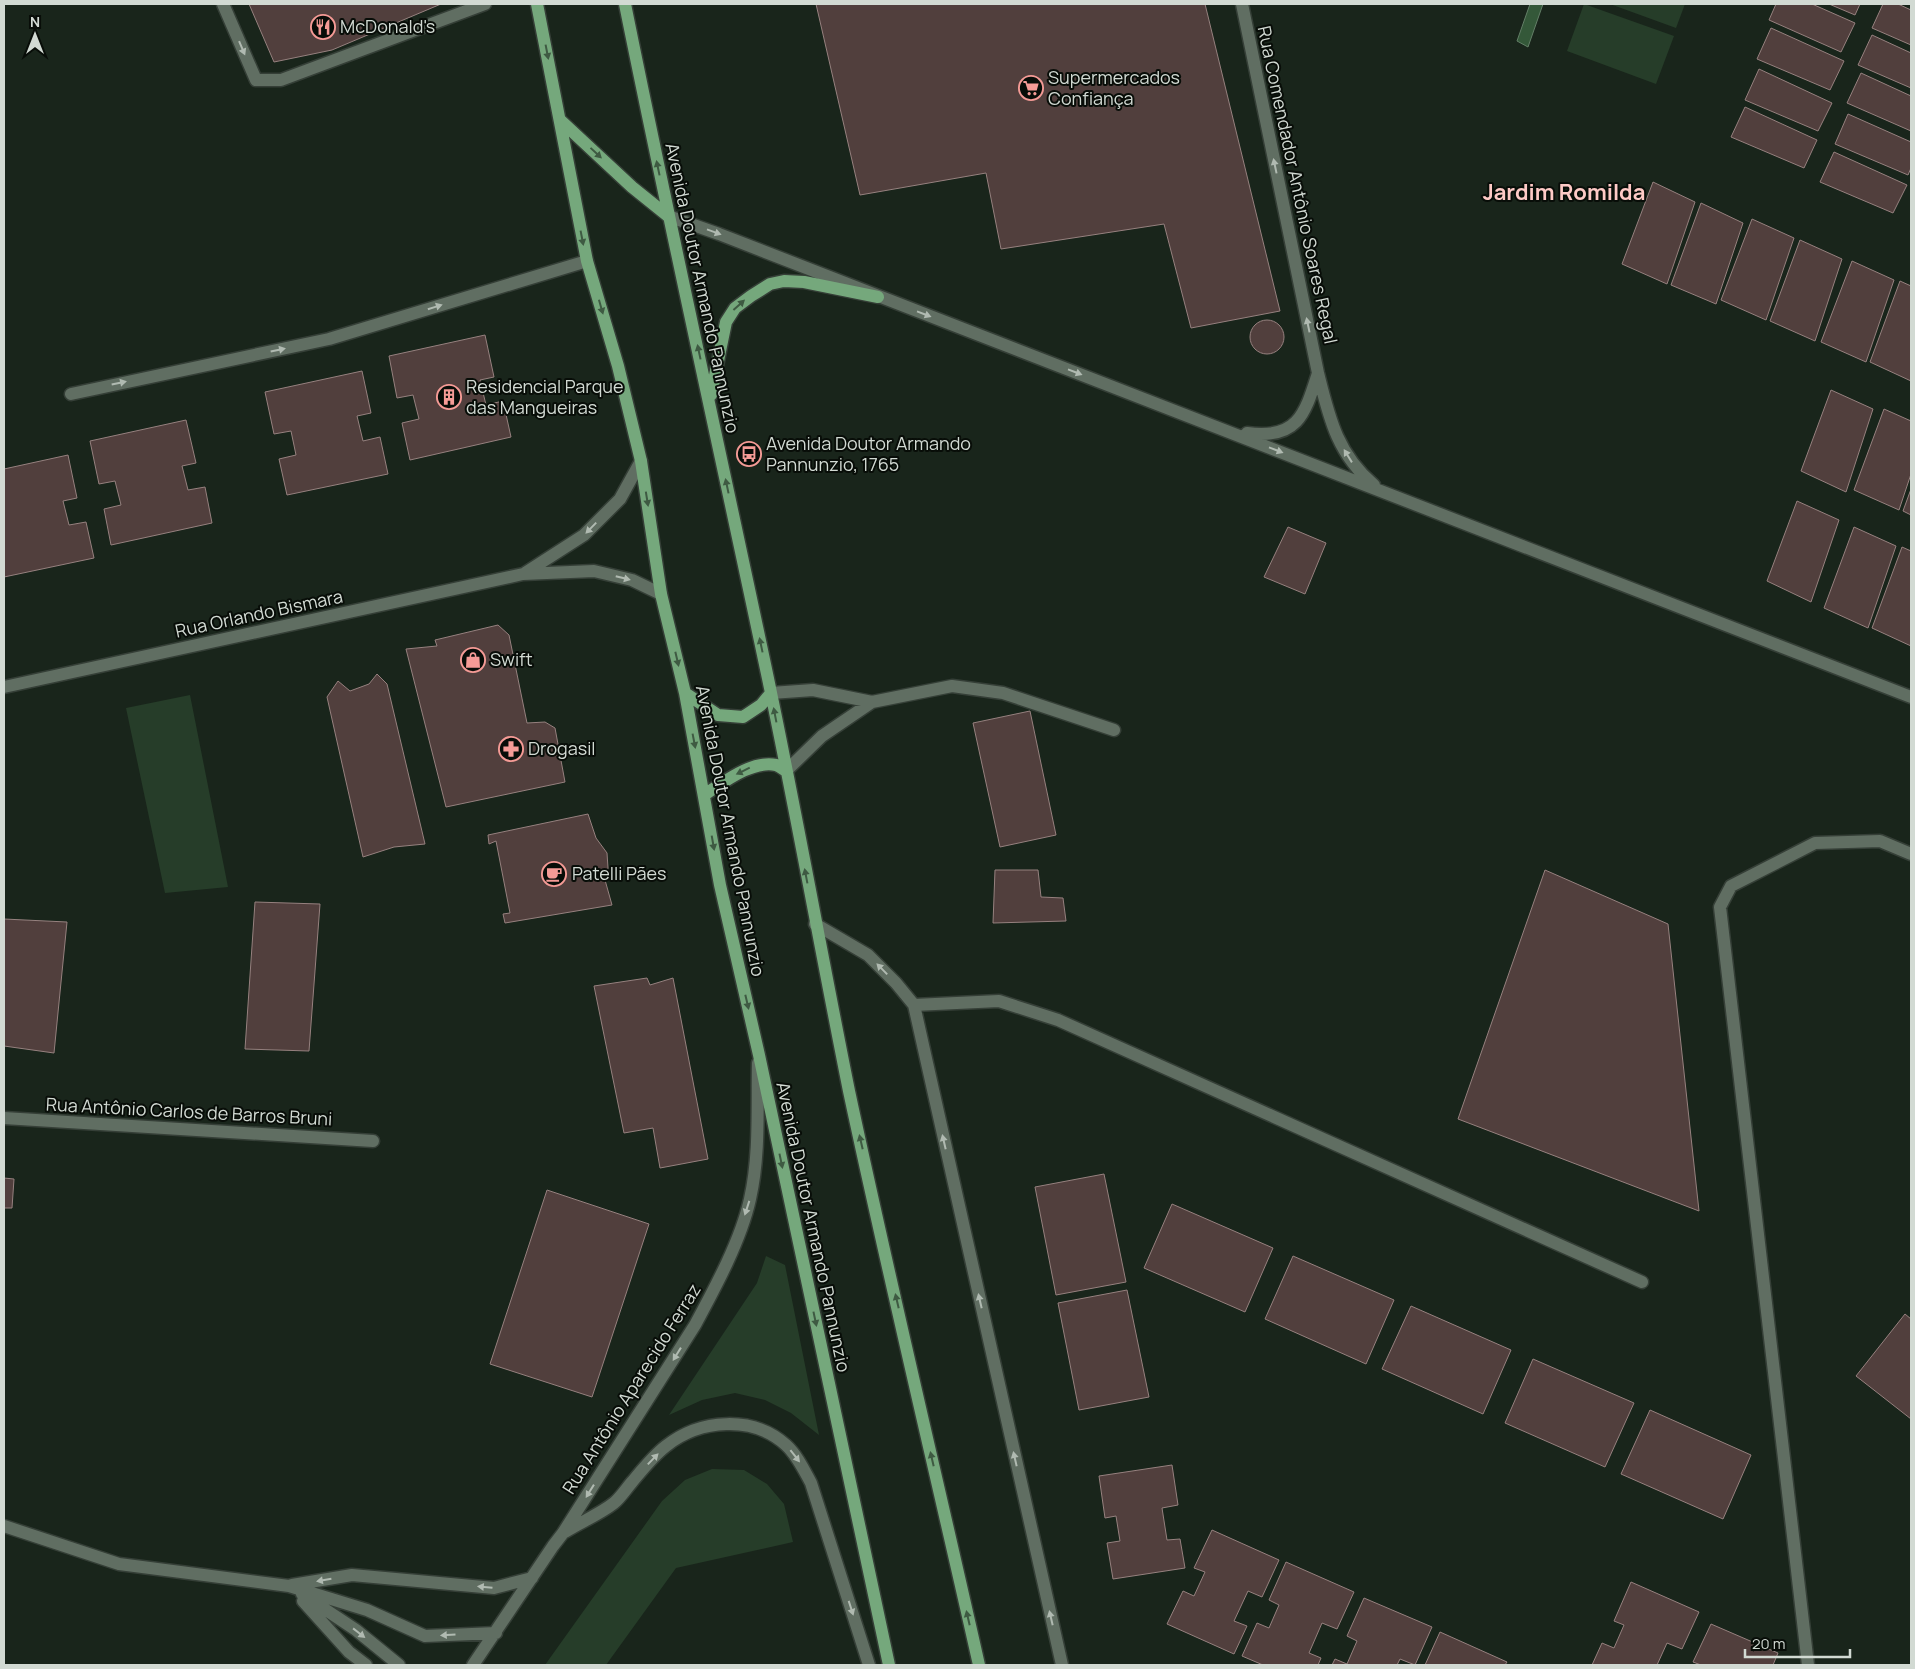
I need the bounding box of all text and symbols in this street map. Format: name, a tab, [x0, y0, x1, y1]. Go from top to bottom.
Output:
north arrow	[10, 10, 60, 60]
text: N	[30, 12, 40, 31]
restaurant icon: McDonald's	[310, 14, 336, 40]
place label: McDonald's	[340, 14, 435, 38]
street label: Rua Comendador Antônio Soares Regal	[1253, 24, 1343, 346]
one-way arrow	[239, 41, 247, 56]
one-way arrow	[543, 44, 551, 60]
place label: Supermercados Confiança	[1048, 65, 1180, 110]
supermarket icon: Supermercados Confiança	[1018, 75, 1044, 101]
street label: Avenida Doutor Armando Pannunzio	[660, 140, 746, 435]
one-way arrow	[590, 147, 602, 159]
one-way arrow	[1271, 158, 1279, 173]
one-way arrow	[654, 160, 662, 175]
district label: Jardim Romilda	[1483, 177, 1645, 207]
one-way arrow	[707, 228, 722, 236]
one-way arrow	[579, 231, 587, 247]
one-way arrow	[733, 299, 745, 311]
one-way arrow	[598, 300, 606, 315]
one-way arrow	[427, 302, 442, 310]
one-way arrow	[916, 311, 931, 318]
one-way arrow	[1303, 316, 1311, 332]
one-way arrow	[270, 345, 286, 353]
one-way arrow	[695, 345, 703, 360]
one-way arrow	[1068, 369, 1083, 377]
place label: Residencial Parque das Mangueiras	[466, 374, 624, 419]
one-way arrow	[111, 379, 127, 387]
building icon: Residencial Parque das Mangueiras	[436, 384, 462, 410]
place label: Avenida Doutor Armando Pannunzio, 1765	[766, 431, 971, 476]
bus stop icon: Avenida Doutor Armando Pannunzio, 1765	[736, 441, 762, 467]
one-way arrow	[1269, 446, 1284, 454]
one-way arrow	[1343, 449, 1352, 463]
one-way arrow	[723, 479, 731, 494]
one-way arrow	[643, 491, 651, 507]
one-way arrow	[586, 521, 598, 533]
one-way arrow	[615, 574, 630, 582]
street label: Rua Orlando Bismara	[173, 584, 345, 643]
one-way arrow	[757, 638, 765, 653]
shop icon: Swift	[460, 647, 486, 673]
place label: Swift	[490, 647, 533, 671]
one-way arrow	[673, 651, 681, 666]
street label: Avenida Doutor Armando Pannunzio	[691, 683, 771, 978]
one-way arrow	[771, 706, 779, 722]
one-way arrow	[691, 733, 699, 749]
pharmacy icon: Drogasil	[498, 736, 524, 762]
place label: Drogasil	[528, 736, 596, 760]
one-way arrow	[736, 767, 750, 775]
one-way arrow	[709, 835, 717, 851]
cafe icon: Patelli Pães	[541, 861, 567, 887]
place label: Patelli Pães	[572, 861, 666, 885]
one-way arrow	[802, 868, 810, 884]
one-way arrow	[876, 963, 888, 975]
one-way arrow	[743, 994, 751, 1009]
street label: Avenida Doutor Armando Pannunzio	[771, 1079, 857, 1374]
street label: Rua Antônio Carlos de Barros Bruni	[45, 1092, 333, 1130]
one-way arrow	[857, 1135, 865, 1150]
one-way arrow	[940, 1135, 948, 1150]
one-way arrow	[777, 1153, 785, 1168]
one-way arrow	[743, 1201, 751, 1216]
street label: Rua Antônio Aparecido Ferraz	[556, 1279, 706, 1498]
one-way arrow	[893, 1293, 901, 1308]
one-way arrow	[976, 1293, 984, 1308]
one-way arrow	[811, 1312, 819, 1327]
one-way arrow	[672, 1347, 682, 1361]
one-way arrow	[790, 1449, 800, 1463]
one-way arrow	[1011, 1451, 1019, 1467]
one-way arrow	[928, 1452, 936, 1467]
one-way arrow	[647, 1453, 659, 1465]
one-way arrow	[585, 1485, 594, 1498]
one-way arrow	[315, 1576, 331, 1584]
one-way arrow	[477, 1583, 493, 1591]
one-way arrow	[847, 1600, 855, 1615]
one-way arrow	[964, 1610, 972, 1625]
one-way arrow	[1047, 1610, 1055, 1625]
scale bar	[1745, 1626, 1850, 1658]
one-way arrow	[352, 1627, 365, 1638]
one-way arrow	[439, 1631, 455, 1639]
text: 20 m	[1752, 1633, 1785, 1654]

